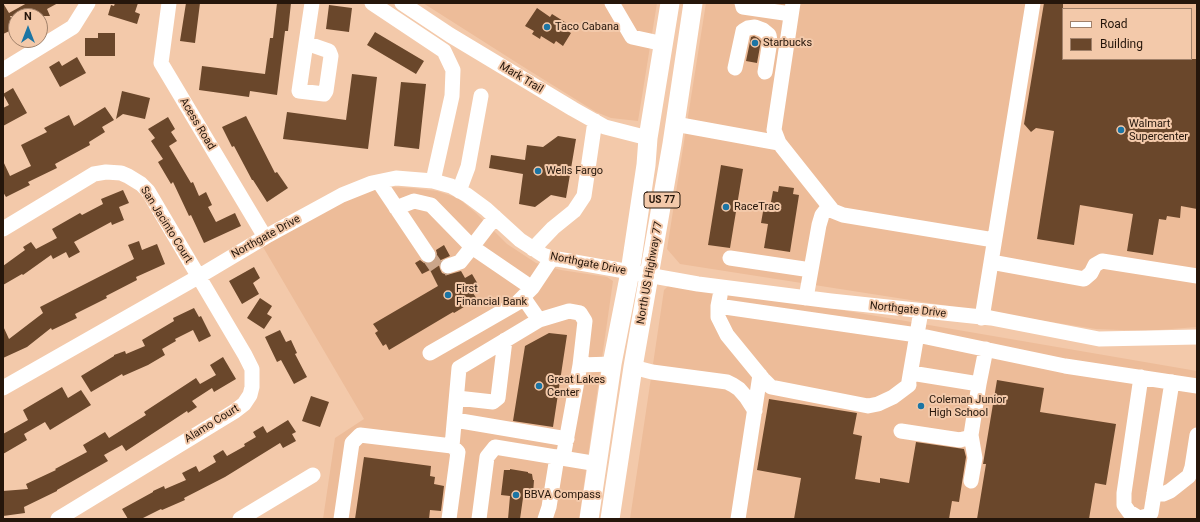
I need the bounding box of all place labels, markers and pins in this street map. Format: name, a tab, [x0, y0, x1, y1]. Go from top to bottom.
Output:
place label: Taco Cabana	[555, 20, 619, 34]
marker: Taco Cabana	[542, 22, 552, 32]
place label: Starbucks	[763, 36, 812, 50]
marker: Starbucks	[750, 38, 760, 48]
place label: Walmart Supercenter	[1129, 117, 1188, 143]
marker: Walmart Supercenter	[1116, 125, 1126, 135]
place label: Wells Fargo	[546, 164, 603, 178]
marker: Wells Fargo	[533, 166, 543, 176]
place label: RaceTrac	[734, 200, 780, 214]
marker: RaceTrac	[721, 202, 731, 212]
place label: First Financial Bank	[456, 282, 527, 308]
marker: First Financial Bank	[443, 290, 453, 300]
place label: Great Lakes Center	[547, 373, 605, 399]
marker: Great Lakes Center	[534, 381, 544, 391]
place label: Coleman Junior High School	[929, 393, 1006, 419]
marker: Coleman Junior High School	[916, 401, 926, 411]
place label: BBVA Compass	[524, 488, 601, 502]
marker: BBVA Compass	[511, 490, 521, 500]

